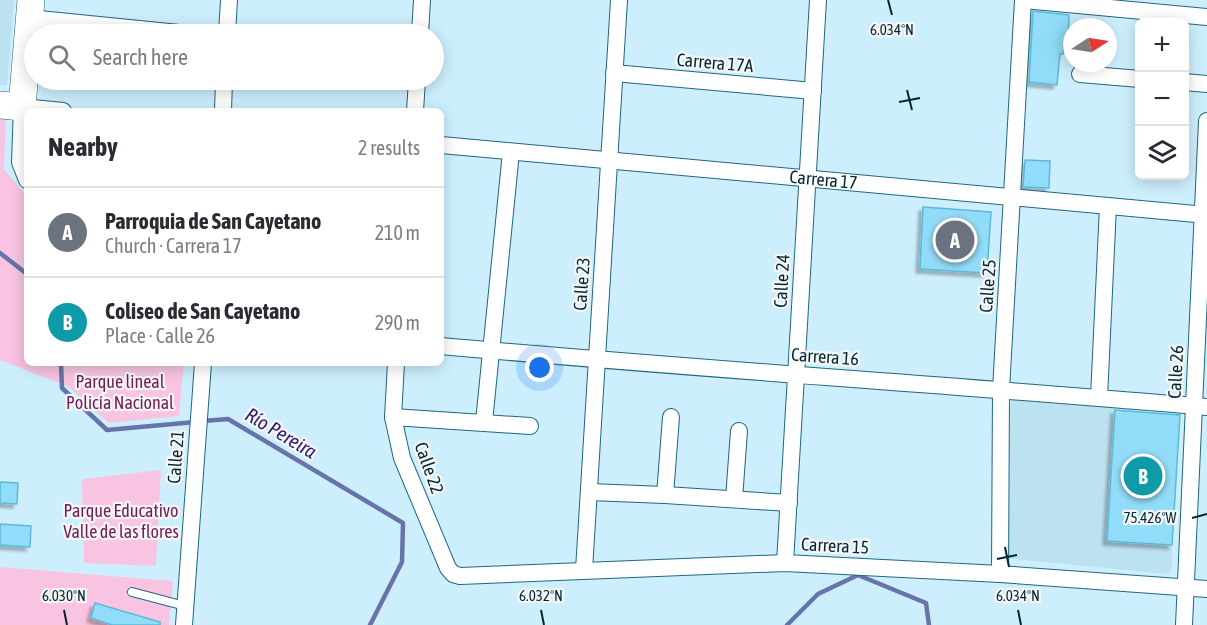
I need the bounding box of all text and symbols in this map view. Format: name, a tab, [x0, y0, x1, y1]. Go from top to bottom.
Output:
north arrow	[1063, 18, 1117, 72]
map controls	[1135, 18, 1189, 180]
button: +	[1135, 18, 1189, 72]
text: 6.034°N	[870, 21, 914, 38]
search box	[24, 24, 444, 90]
icon: search	[45, 41, 78, 74]
text: Search here	[93, 44, 188, 70]
street label: Carrera 17A	[676, 49, 754, 76]
button: −	[1135, 72, 1189, 126]
button: layers	[1135, 126, 1189, 180]
text: Nearby	[48, 132, 118, 162]
text: 2 results	[358, 136, 420, 159]
street label: Carrera 17	[789, 166, 858, 193]
text: Parroquia de San Cayetano	[105, 208, 321, 234]
pin: A	[936, 218, 974, 262]
text: A	[63, 221, 72, 244]
text: 210 m	[375, 221, 420, 244]
text: Church · Carrera 17	[105, 234, 242, 257]
street label: Calle 24	[770, 254, 793, 308]
street label: Calle 23	[569, 257, 594, 311]
street label: Calle 25	[975, 259, 1000, 313]
text: Coliseo de San Cayetano	[105, 298, 300, 324]
text: B	[63, 311, 72, 334]
text: 290 m	[375, 311, 420, 334]
text: Place · Calle 26	[105, 324, 215, 347]
street label: Carrera 16	[790, 344, 860, 369]
street label: Calle 26	[1164, 345, 1187, 399]
your location	[525, 353, 554, 382]
park label: Parque lineal Policía Nacional	[66, 371, 174, 413]
water label: Río Pereira	[241, 402, 321, 463]
street label: Calle 21	[163, 430, 188, 484]
street label: Calle 22	[410, 439, 448, 497]
pin: B	[1124, 454, 1162, 498]
park label: Parque Educativo Valle de las flores	[63, 500, 179, 542]
text: 75.426°W	[1124, 509, 1177, 526]
street label: Carrera 15	[801, 533, 870, 558]
text: 6.030°N	[42, 587, 86, 604]
text: 6.032°N	[519, 587, 563, 604]
text: 6.034°N	[996, 587, 1040, 604]

